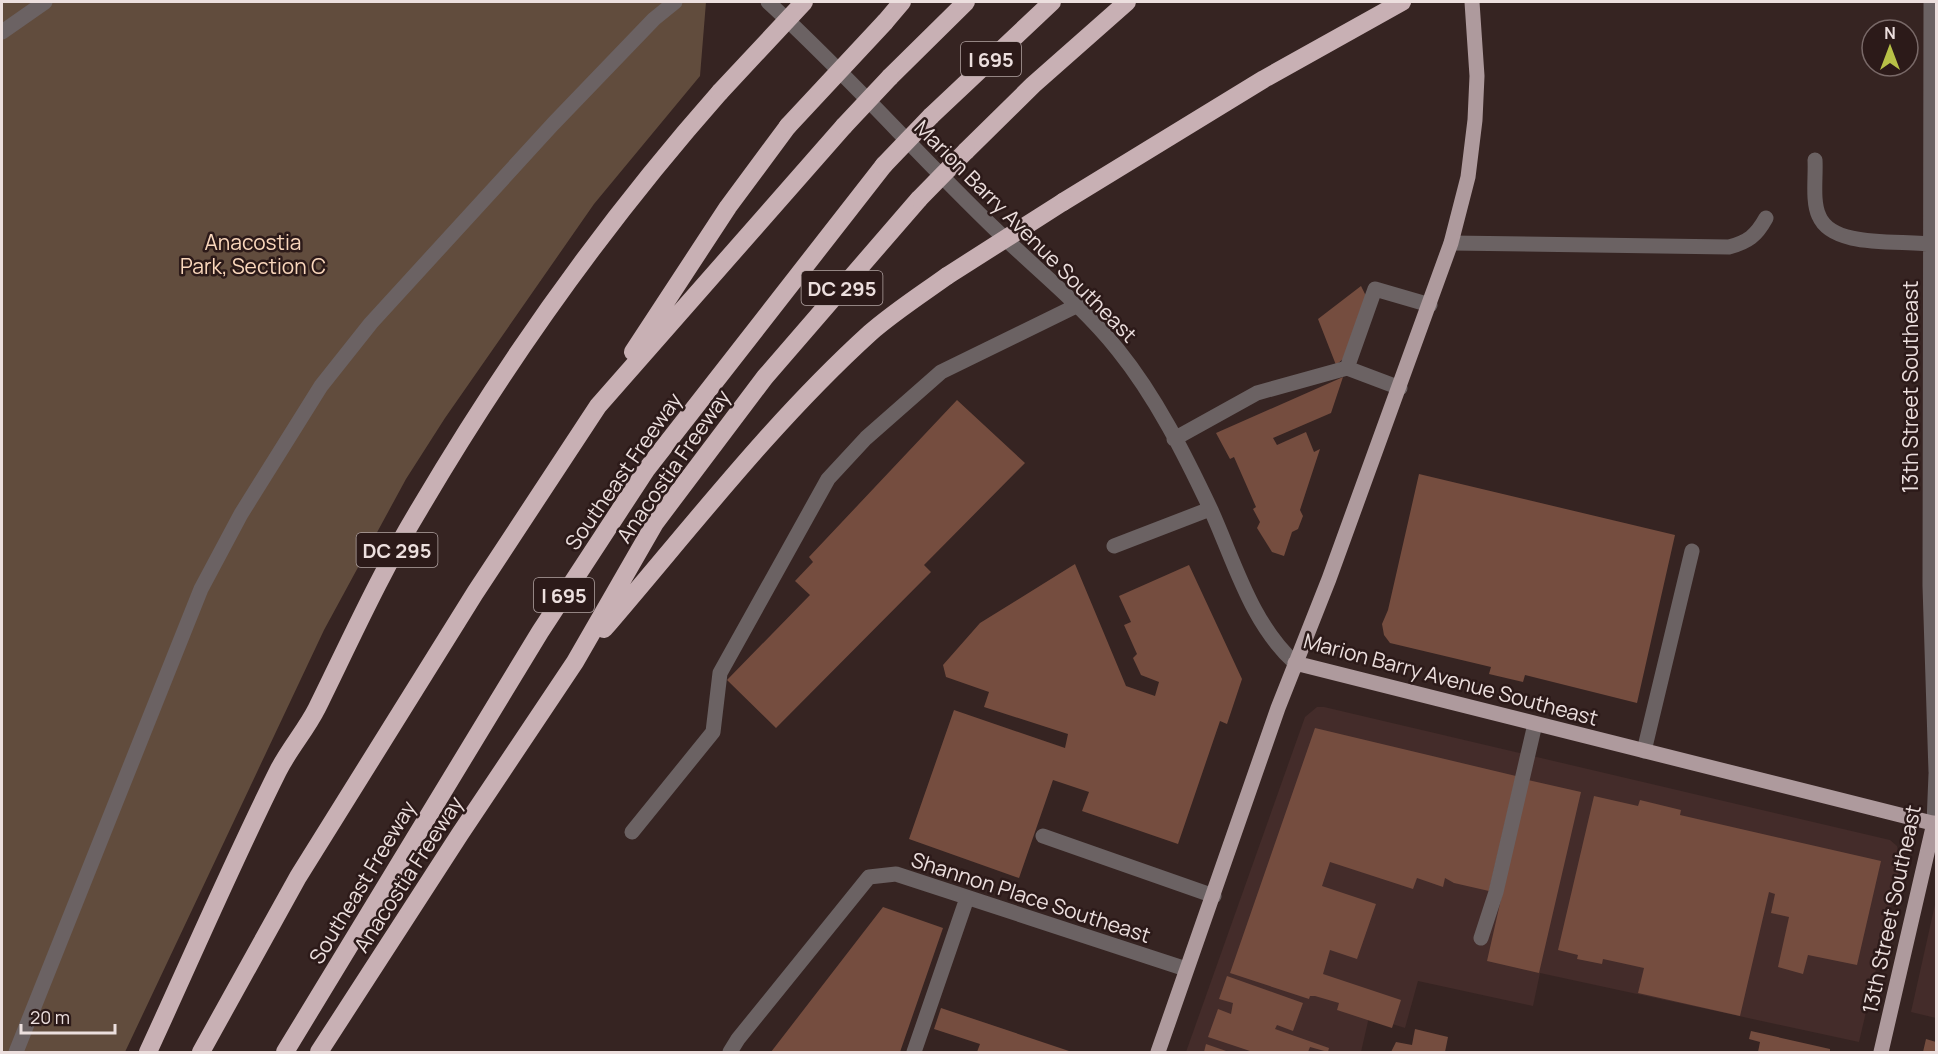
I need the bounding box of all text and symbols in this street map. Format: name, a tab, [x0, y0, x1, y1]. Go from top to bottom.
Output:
north arrow	[1860, 18, 1920, 78]
text: N	[1884, 22, 1896, 44]
road number: I 695	[961, 42, 1021, 76]
street label: Marion Barry Avenue Southeast	[909, 114, 1143, 348]
park label: Anacostia Park, Section C	[180, 228, 326, 280]
road number: DC 295	[802, 271, 882, 305]
street label: 13th Street Southeast	[1896, 281, 1924, 493]
street label: Anacostia Freeway	[610, 384, 736, 548]
street label: Southeast Freeway	[558, 387, 688, 555]
road number: DC 295	[356, 533, 438, 567]
road number: I 695	[534, 578, 594, 612]
street label: Marion Barry Avenue Southeast	[1301, 626, 1601, 732]
street label: Anacostia Freeway	[347, 791, 469, 957]
street label: Southeast Freeway	[302, 795, 422, 969]
street label: 13th Street Southeast	[1855, 802, 1927, 1016]
street label: Shannon Place Southeast	[908, 845, 1154, 949]
scale bar	[21, 997, 116, 1035]
text: 20 m	[30, 1005, 70, 1029]

